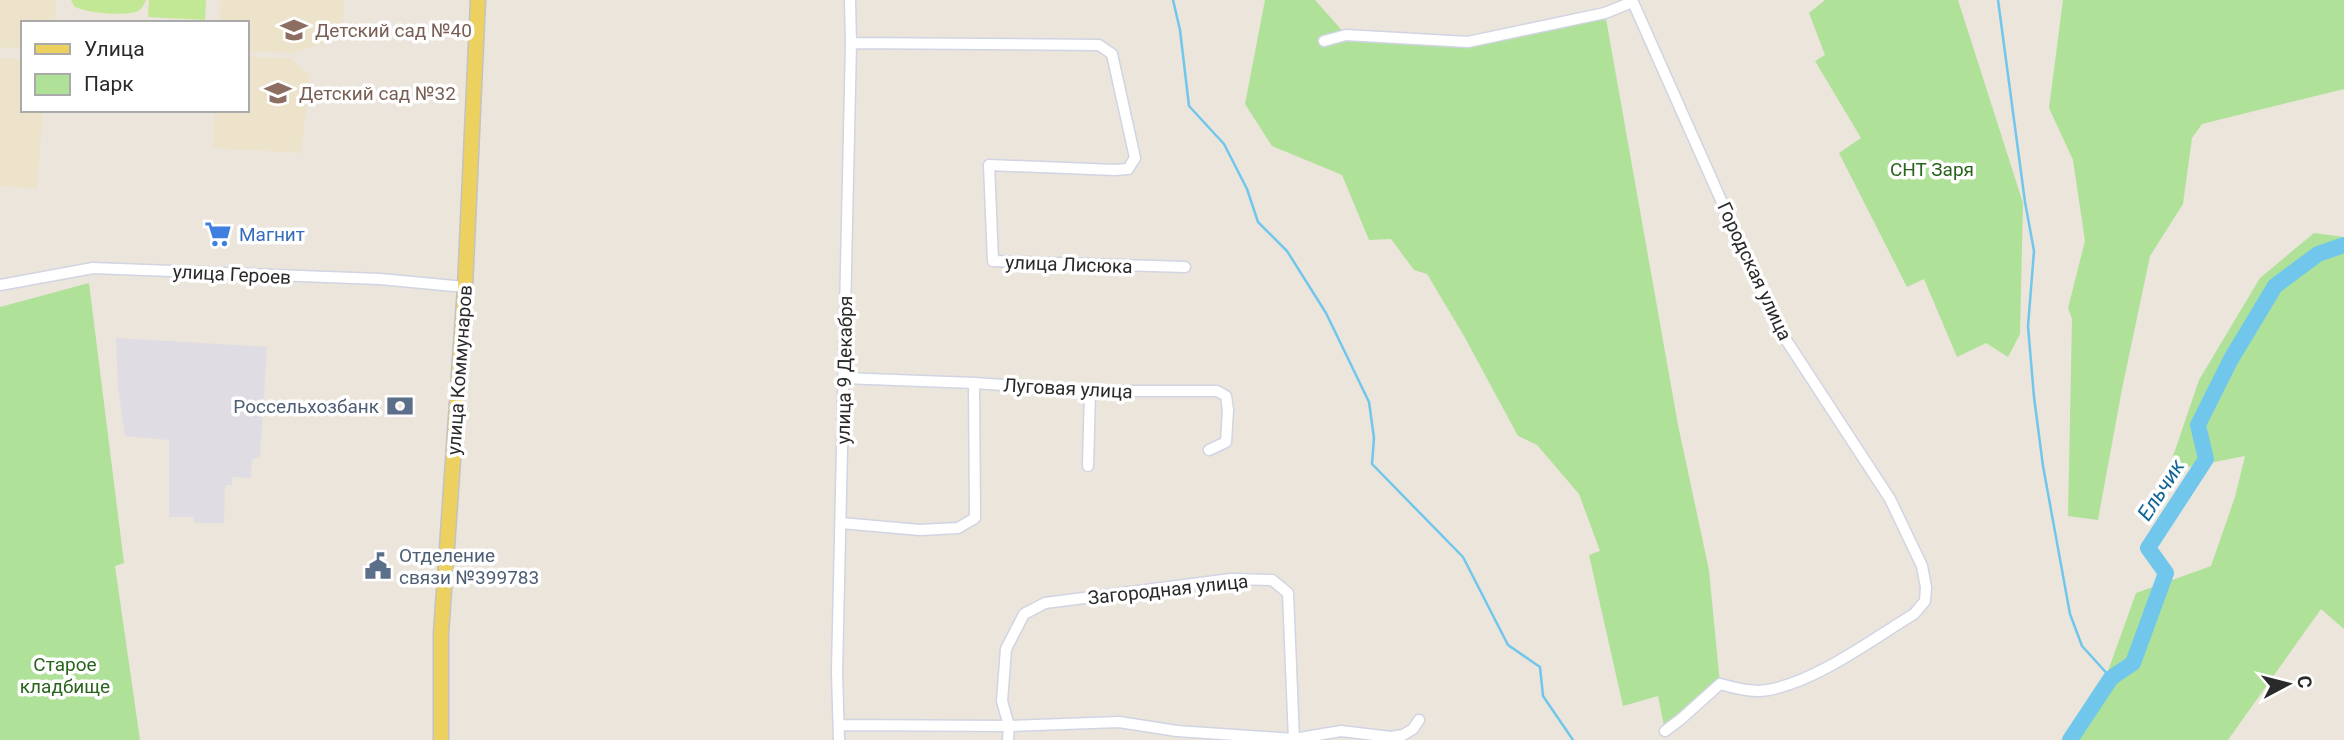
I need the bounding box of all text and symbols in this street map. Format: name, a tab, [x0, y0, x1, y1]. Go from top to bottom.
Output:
school or university icon: Детский сад №40	[279, 15, 309, 45]
place label: Детский сад №40	[315, 19, 472, 42]
legend	[21, 21, 248, 112]
text: Улица	[84, 37, 145, 61]
text: Парк	[84, 72, 134, 96]
school or university icon: Детский сад №32	[263, 78, 293, 108]
place label: Детский сад №32	[299, 82, 456, 105]
park label: СНТ Заря	[1890, 158, 1974, 181]
street label: Городская улица	[1712, 198, 1797, 344]
supermarket icon: Магнит	[203, 219, 233, 249]
place label: Магнит	[239, 223, 305, 246]
street label: улица Лисюка	[1005, 251, 1133, 278]
street label: улица Героев	[172, 260, 292, 289]
street label: улица Коммунаров	[442, 284, 477, 456]
street label: улица 9 Декабря	[832, 295, 857, 445]
street label: Луговая улица	[1003, 374, 1133, 403]
bank icon: Россельхозбанк	[385, 391, 415, 421]
place label: Россельхозбанк	[233, 395, 380, 418]
water label: Ельчик	[2132, 454, 2190, 525]
place label: Отделение связи №399783	[399, 544, 539, 589]
public building icon: Отделение связи №399783	[363, 551, 393, 581]
street label: Загородная улица	[1087, 570, 1249, 609]
north arrow	[2253, 649, 2323, 719]
park label: Старое кладбище	[20, 653, 110, 698]
text: С	[2292, 674, 2317, 690]

